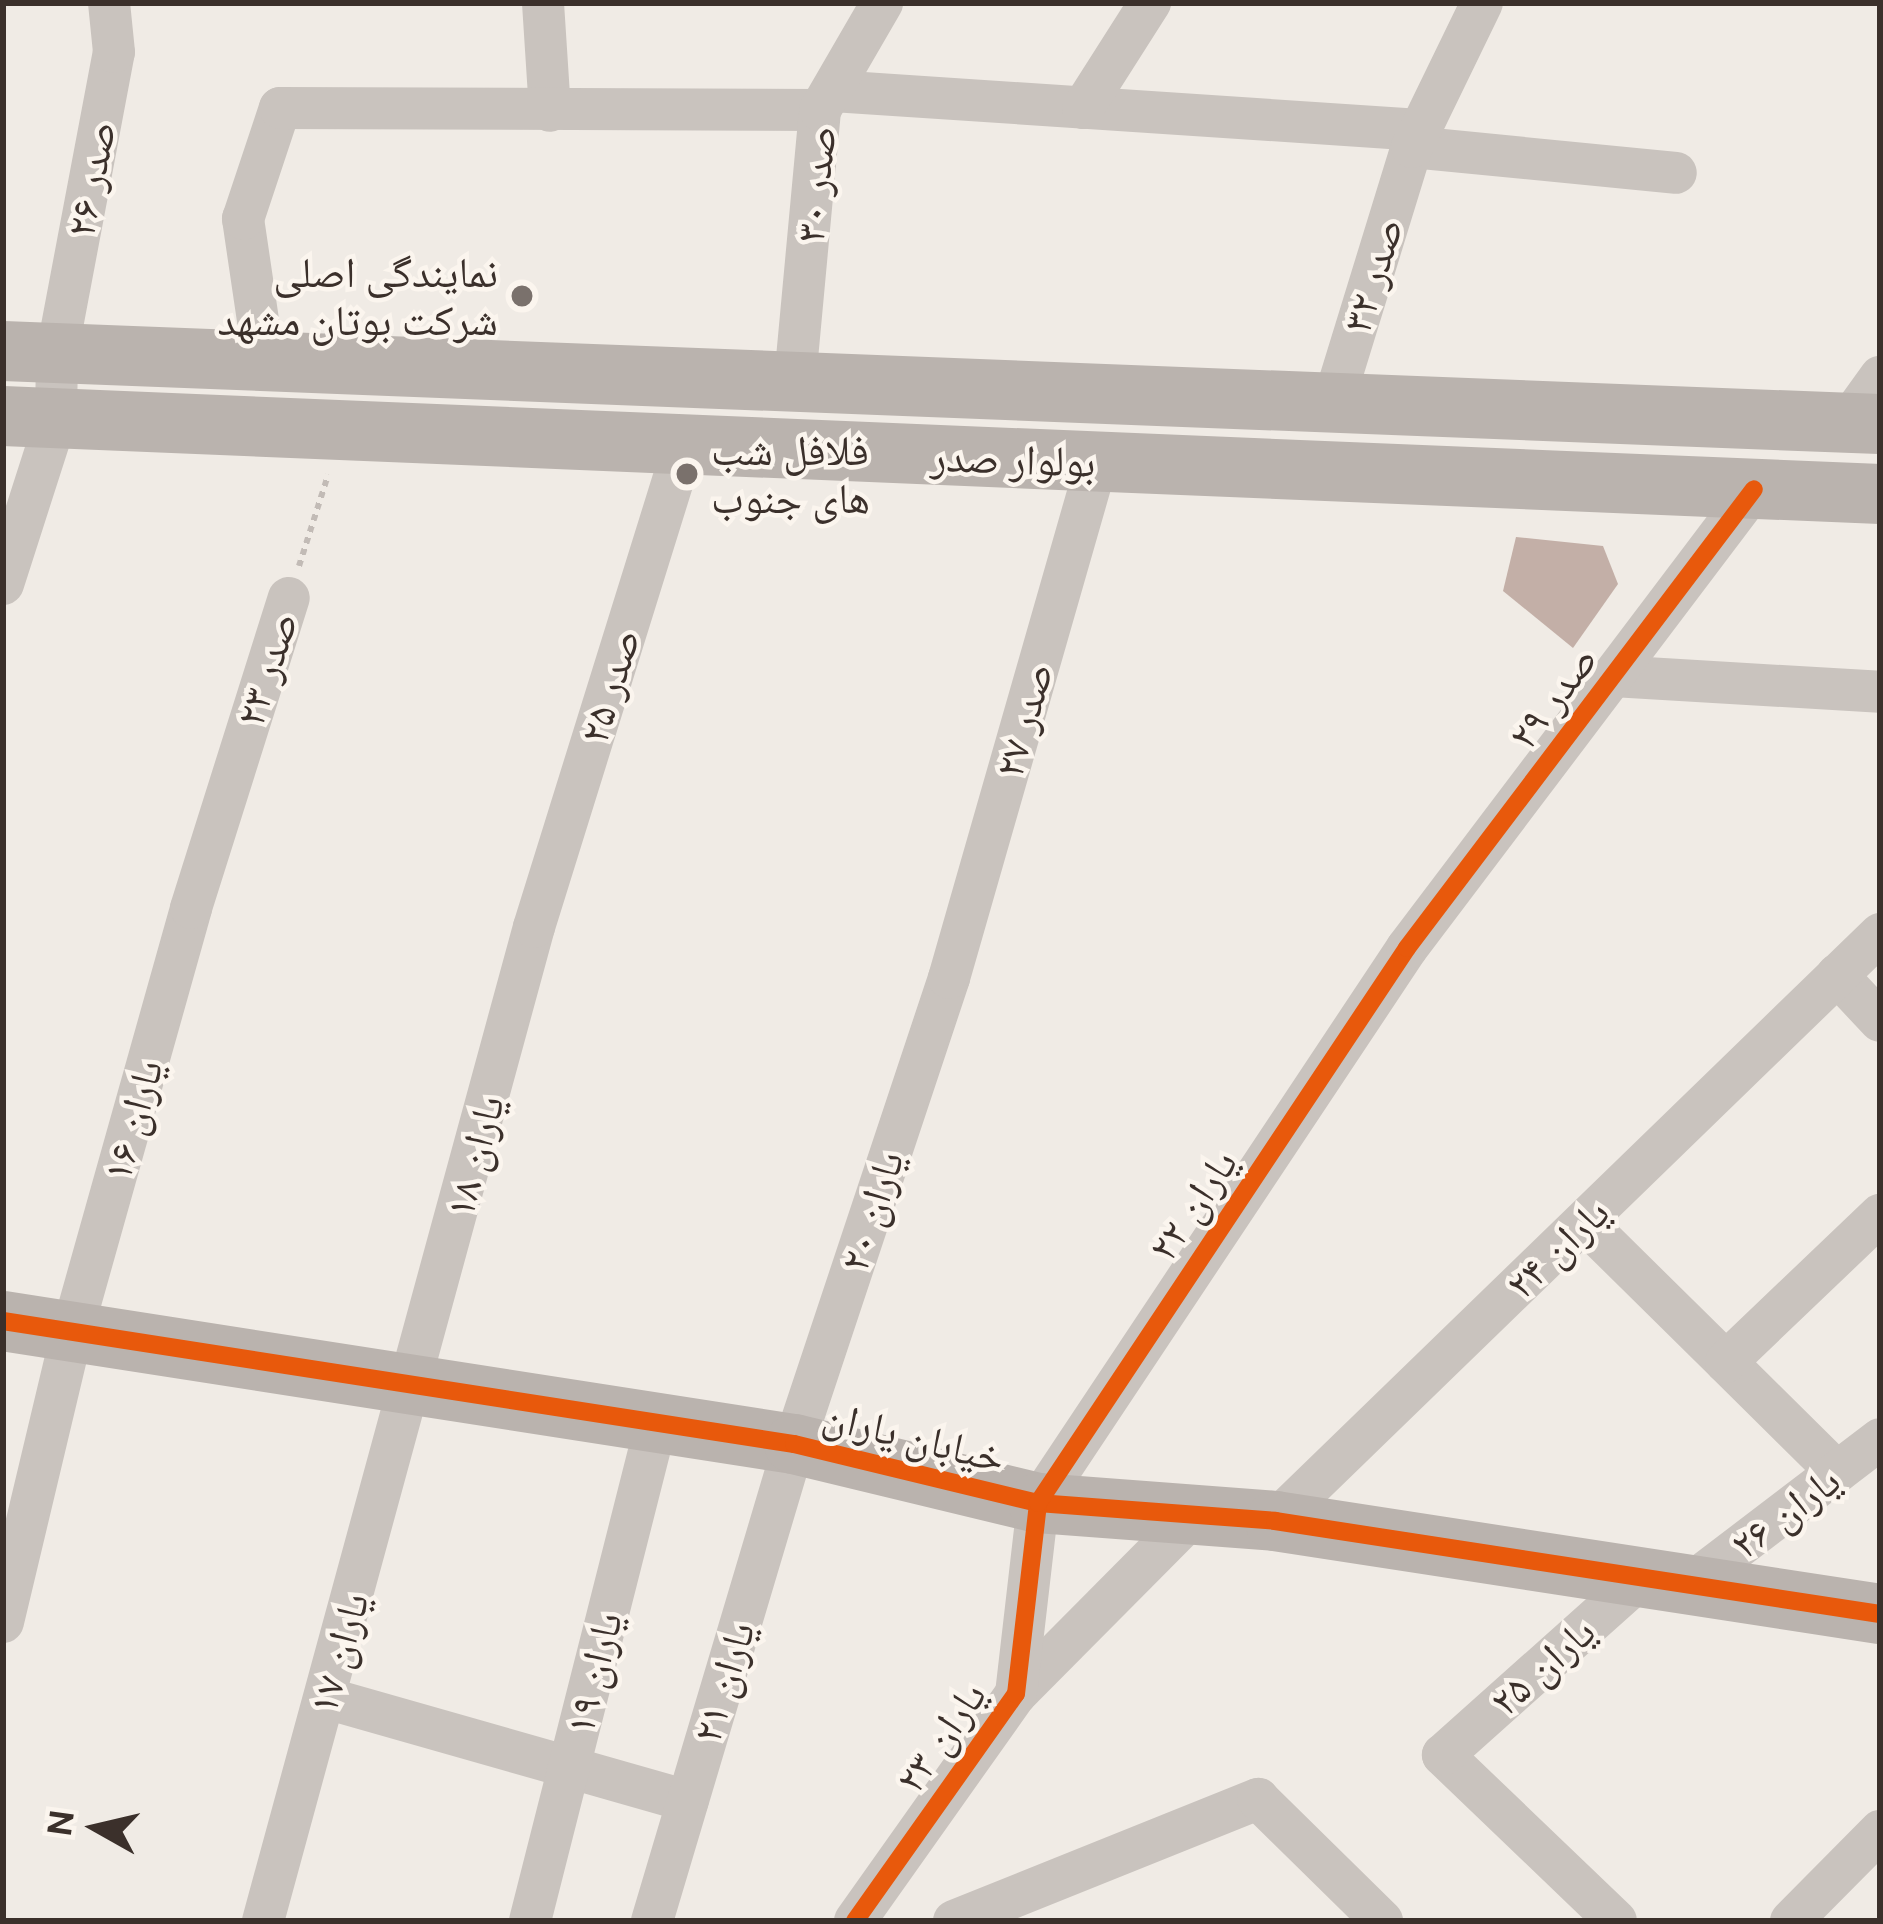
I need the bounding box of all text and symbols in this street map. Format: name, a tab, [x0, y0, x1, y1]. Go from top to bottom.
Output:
street label: صدر ۲۶	[54, 117, 126, 241]
street label: صدر ۳۰	[784, 123, 846, 245]
street label: صدر ۳۲	[1331, 212, 1413, 338]
place label: نمایندگی اصلی شرکت بوتان مشهد	[217, 247, 498, 346]
marker: نمایندگی اصلی شرکت بوتان مشهد	[509, 283, 535, 309]
place label: فلافل شب های جنوب	[711, 425, 870, 524]
street label: بولوار صدر	[930, 431, 1096, 487]
marker: فلافل شب های جنوب	[674, 461, 700, 487]
street label: صدر ۲۳	[224, 606, 308, 732]
street label: صدر ۲۵	[568, 623, 650, 749]
street label: صدر ۲۹	[1497, 635, 1607, 759]
street label: صدر ۲۷	[983, 657, 1063, 783]
street label: یاران ۱۶	[91, 1054, 173, 1186]
street label: یاران ۱۸	[434, 1090, 514, 1222]
street label: یاران ۲۲	[1137, 1140, 1247, 1270]
street label: یاران ۲۰	[828, 1144, 914, 1278]
street label: یاران ۲۴	[1495, 1187, 1619, 1309]
street label: خیابان یاران	[818, 1389, 1010, 1483]
street label: یاران ۲۶	[1720, 1455, 1850, 1569]
street label: یاران ۱۷	[297, 1587, 379, 1719]
street label: یاران ۲۵	[1479, 1606, 1605, 1726]
street label: یاران ۱۹	[554, 1607, 632, 1739]
street label: یاران ۲۱	[681, 1615, 765, 1749]
street label: یاران ۲۳	[884, 1672, 996, 1802]
north arrow	[36, 1768, 156, 1888]
text: N	[40, 1808, 81, 1838]

